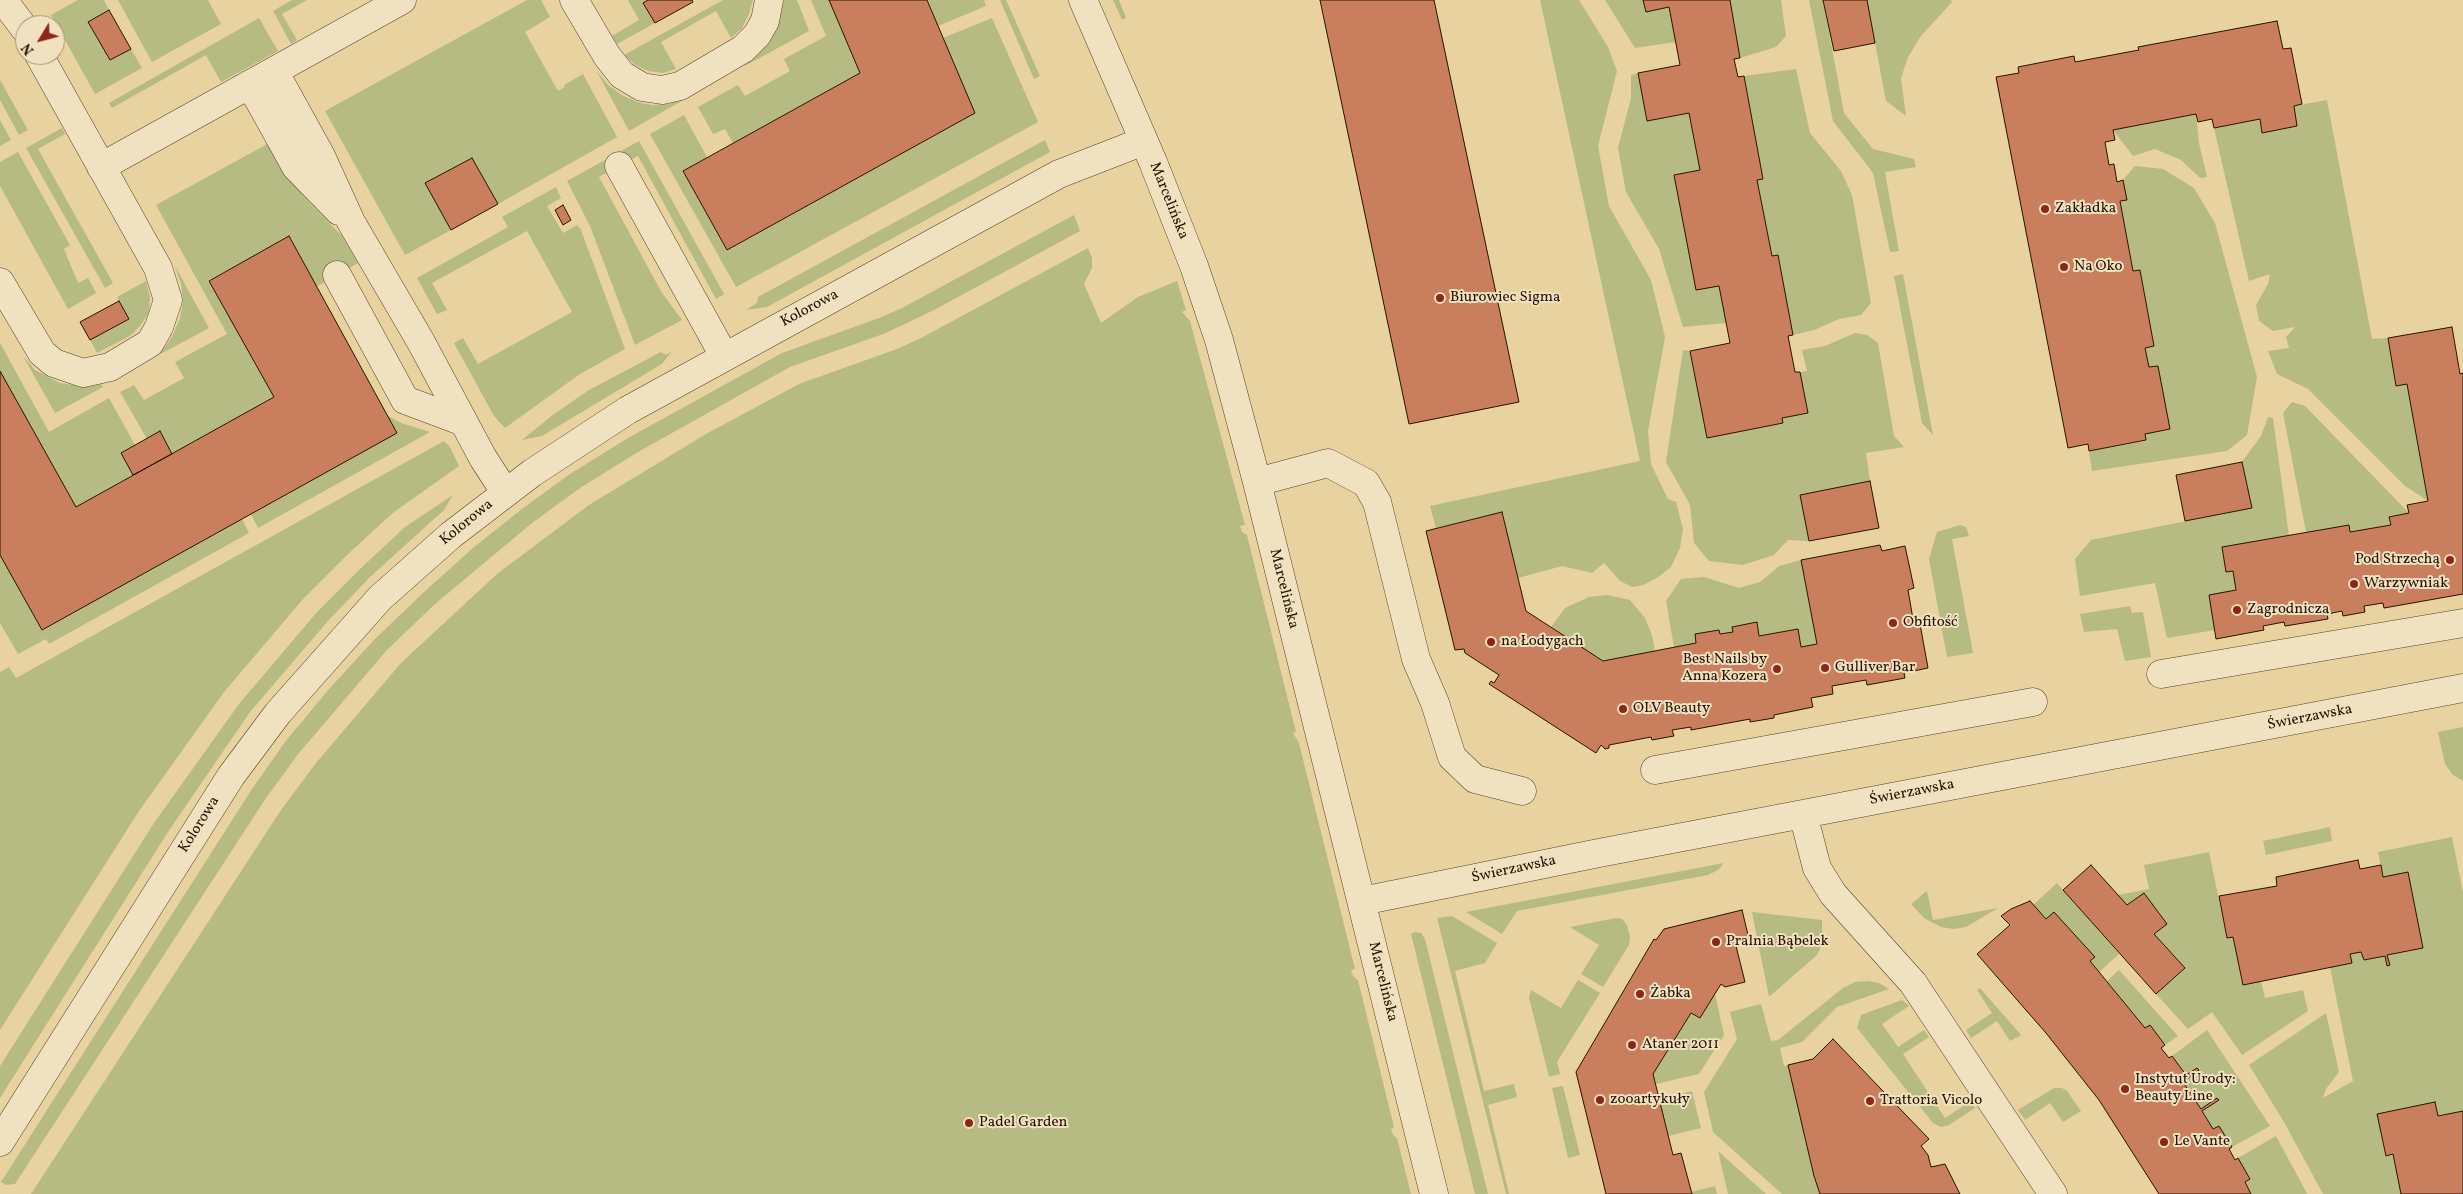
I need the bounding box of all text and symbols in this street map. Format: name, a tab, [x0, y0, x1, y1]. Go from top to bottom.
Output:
north arrow	[15, 15, 65, 65]
text: N	[18, 39, 39, 59]
street label: Marcelińska	[1144, 160, 1192, 242]
place label: Zakładka	[2055, 200, 2116, 218]
marker: Zakładka	[2039, 203, 2051, 215]
place label: Na Oko	[2074, 258, 2122, 276]
marker: Na Oko	[2058, 261, 2070, 273]
street label: Kolorowa	[778, 286, 842, 332]
place label: Biurowiec Sigma	[1450, 289, 1561, 307]
marker: Biurowiec Sigma	[1434, 292, 1446, 304]
street label: Kolorowa	[437, 496, 497, 550]
street label: Marcelińska	[1264, 547, 1302, 631]
place label: Pod Strzechą	[2355, 551, 2440, 569]
marker: Pod Strzechą	[2444, 554, 2456, 566]
place label: Warzywniak	[2364, 575, 2448, 593]
marker: Warzywniak	[2348, 578, 2360, 590]
place label: Zagrodnicza	[2247, 601, 2329, 619]
marker: Zagrodnicza	[2231, 604, 2243, 616]
place label: Obfitość	[1903, 614, 1958, 632]
marker: Obfitość	[1887, 617, 1899, 629]
place label: na Łodygach	[1501, 633, 1584, 651]
marker: na Łodygach	[1485, 636, 1497, 648]
place label: Best Nails by Anna Kozera	[1682, 651, 1767, 686]
place label: Gulliver Bar	[1835, 659, 1915, 677]
marker: Gulliver Bar	[1819, 662, 1831, 674]
marker: Best Nails by Anna Kozera	[1771, 663, 1783, 675]
place label: OLV Beauty	[1633, 700, 1710, 718]
street label: Świerzawska	[2266, 701, 2354, 735]
marker: OLV Beauty	[1617, 703, 1629, 715]
street label: Świerzawska	[1868, 776, 1956, 810]
street label: Kolorowa	[176, 793, 224, 857]
street label: Świerzawska	[1470, 852, 1558, 888]
place label: Pralnia Bąbelek	[1726, 933, 1829, 951]
marker: Pralnia Bąbelek	[1710, 936, 1722, 948]
street label: Marcelińska	[1363, 940, 1401, 1024]
place label: Żabka	[1650, 985, 1691, 1003]
marker: Żabka	[1634, 988, 1646, 1000]
place label: Ataner 2011	[1642, 1036, 1719, 1054]
marker: Ataner 2011	[1626, 1039, 1638, 1051]
place label: Instytut Urody: Beauty Line	[2135, 1071, 2236, 1106]
marker: Instytut Urody: Beauty Line	[2119, 1083, 2131, 1095]
place label: zooartykuły	[1610, 1091, 1690, 1109]
place label: Trattoria Vicolo	[1880, 1092, 1982, 1110]
marker: zooartykuły	[1594, 1094, 1606, 1106]
marker: Trattoria Vicolo	[1864, 1095, 1876, 1107]
place label: Padel Garden	[979, 1114, 1067, 1132]
marker: Padel Garden	[963, 1117, 975, 1129]
place label: Le Vante	[2174, 1133, 2230, 1151]
marker: Le Vante	[2158, 1136, 2170, 1148]

